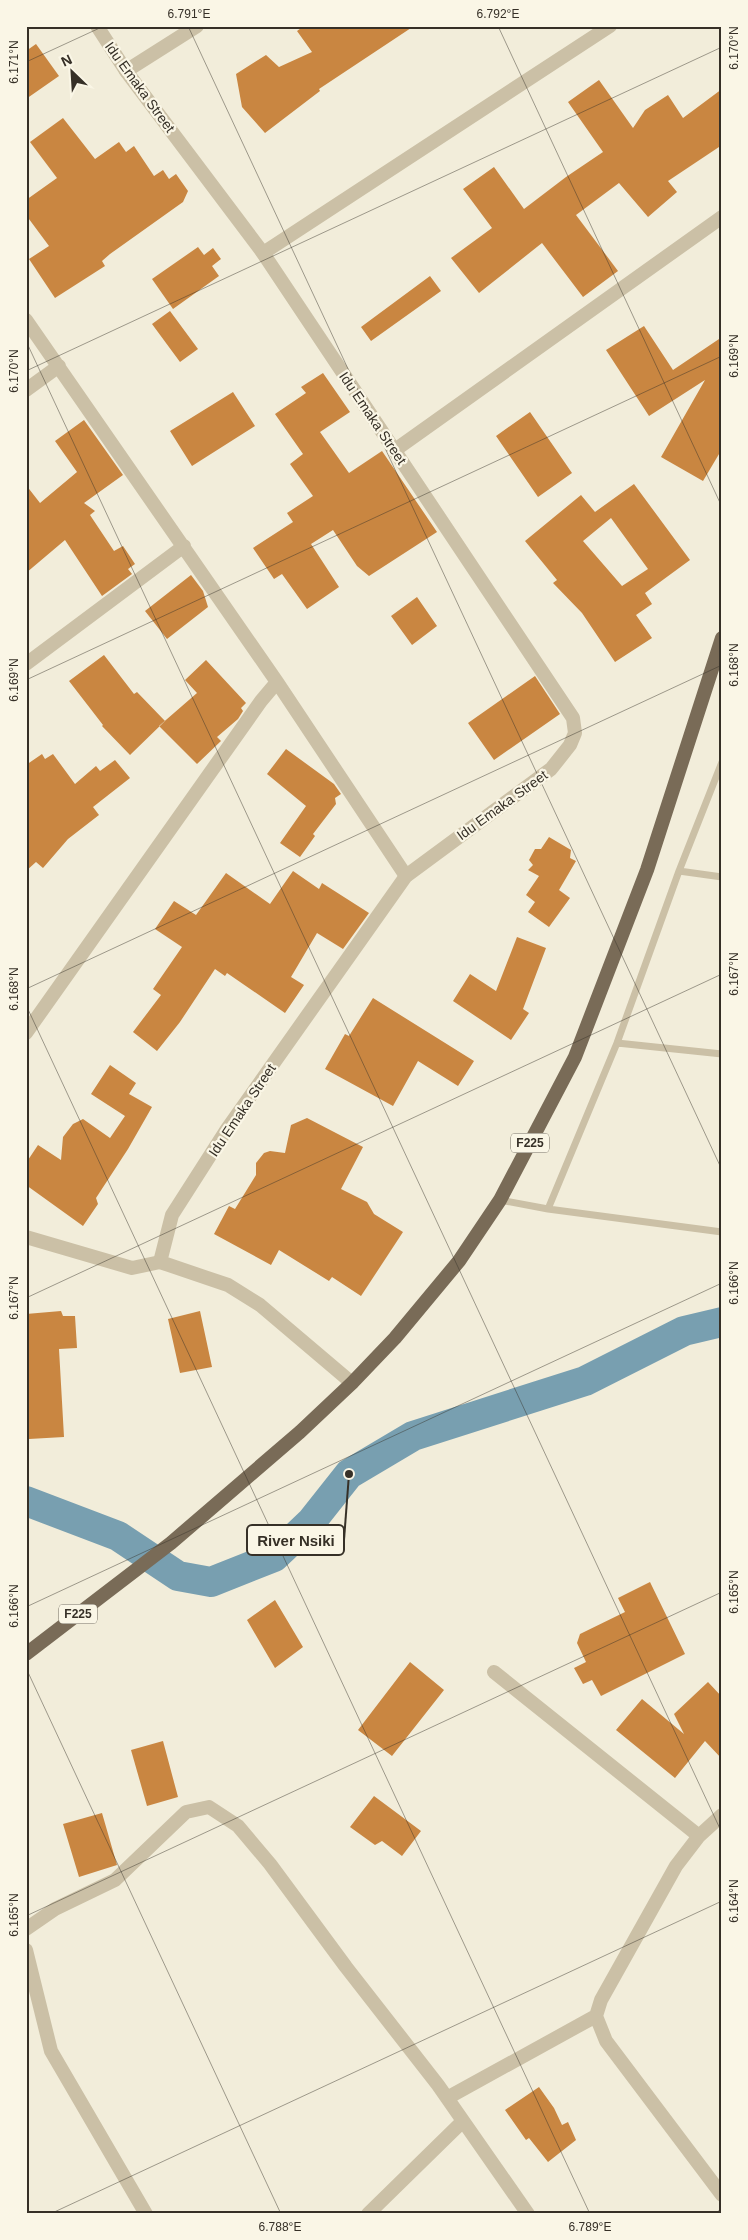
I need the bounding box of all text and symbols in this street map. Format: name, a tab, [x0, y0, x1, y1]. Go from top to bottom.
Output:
text: 6.791°E	[168, 7, 210, 21]
text: 6.792°E	[477, 7, 519, 21]
text: 6.170°N	[727, 26, 741, 70]
street label: Idu Emaka Street	[102, 39, 178, 136]
text: 6.171°N	[7, 40, 21, 84]
north arrow	[48, 48, 98, 98]
text: N	[59, 51, 74, 70]
text: 6.169°N	[727, 334, 741, 378]
text: 6.170°N	[7, 349, 21, 393]
street label: Idu Emaka Street	[336, 369, 410, 467]
text: 6.168°N	[727, 643, 741, 687]
text: 6.169°N	[7, 658, 21, 702]
street label: Idu Emaka Street	[454, 767, 551, 843]
text: 6.167°N	[727, 952, 741, 996]
text: 6.168°N	[7, 967, 21, 1011]
street label: Idu Emaka Street	[205, 1061, 279, 1159]
road number: F225	[511, 1134, 549, 1152]
text: 6.166°N	[727, 1261, 741, 1305]
text: 6.167°N	[7, 1276, 21, 1320]
callout: River Nsiki	[247, 1525, 344, 1555]
text: River Nsiki	[257, 1532, 335, 1549]
text: 6.165°N	[727, 1570, 741, 1614]
text: 6.166°N	[7, 1584, 21, 1628]
road number: F225	[59, 1605, 97, 1624]
text: 6.164°N	[727, 1879, 741, 1923]
text: 6.165°N	[7, 1893, 21, 1937]
text: 6.788°E	[259, 2220, 301, 2234]
text: 6.789°E	[569, 2220, 611, 2234]

